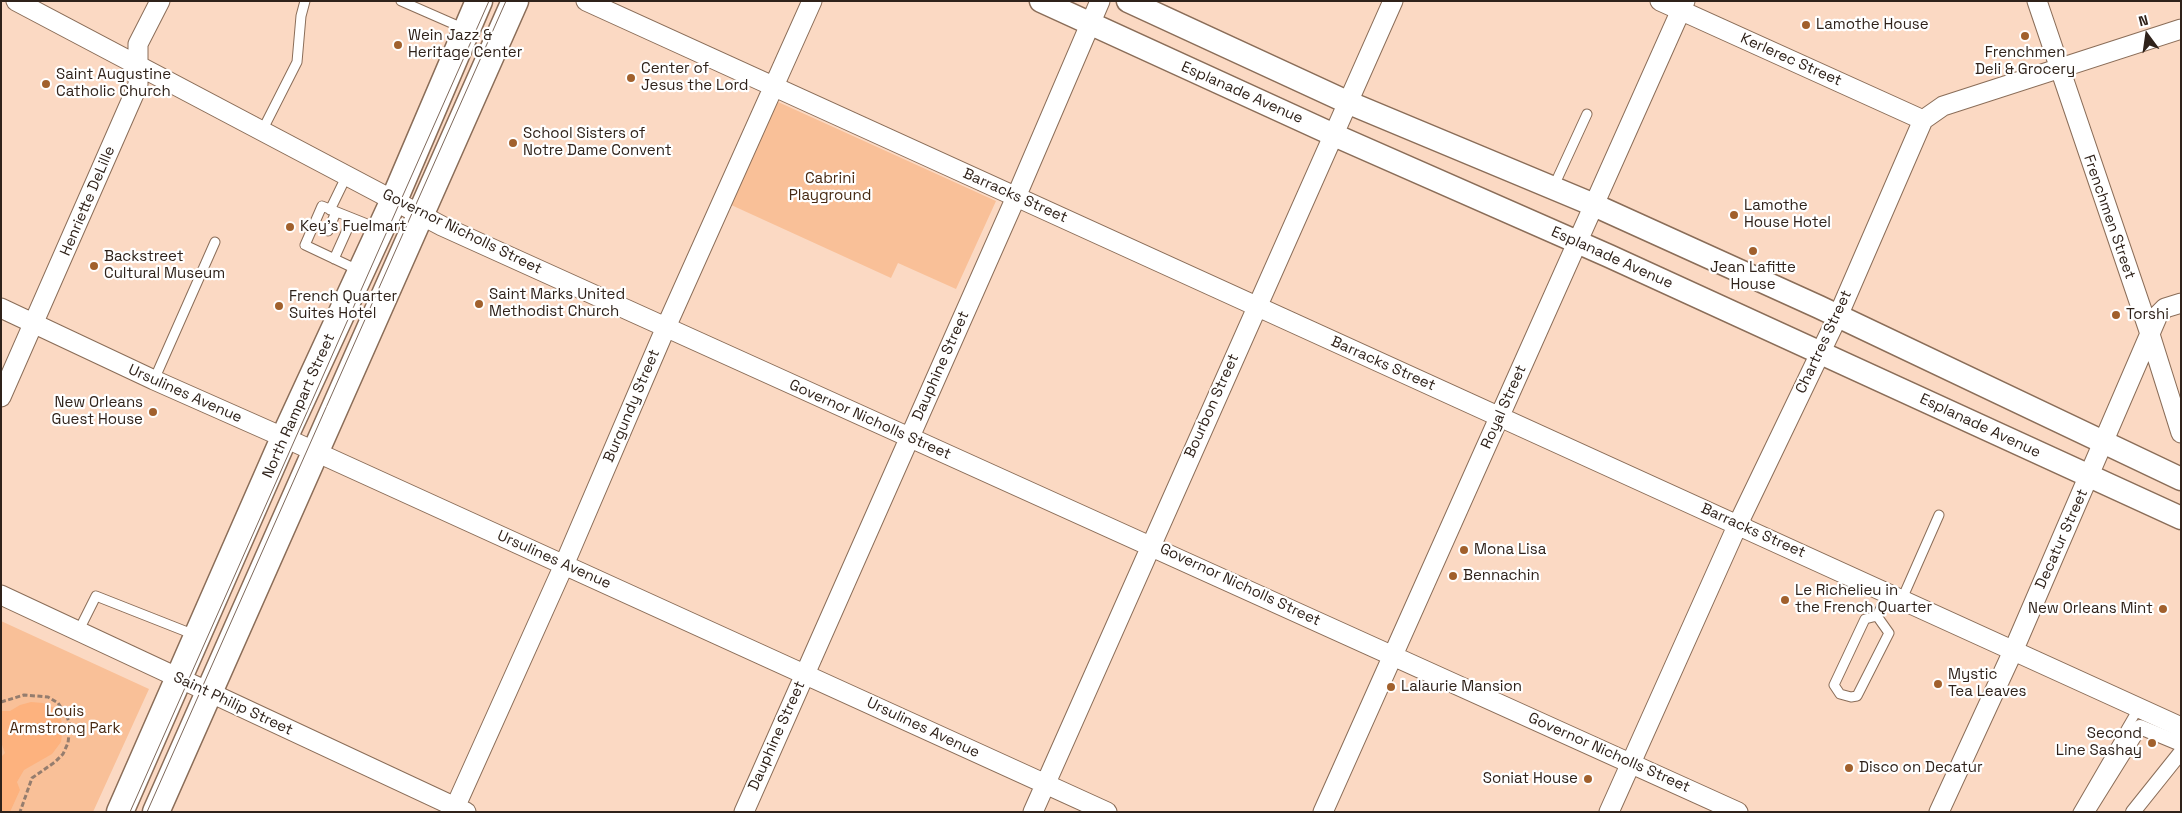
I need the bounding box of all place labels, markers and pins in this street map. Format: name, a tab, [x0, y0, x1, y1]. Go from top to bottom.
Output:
place label: Lamothe House	[1816, 16, 1929, 34]
marker: Lamothe House	[1800, 19, 1812, 31]
place label: Wein Jazz & Heritage Center	[408, 27, 522, 62]
marker: Frenchmen Deli & Grocery	[2019, 30, 2031, 42]
marker: Wein Jazz & Heritage Center	[392, 39, 404, 51]
place label: Frenchmen Deli & Grocery	[1975, 44, 2075, 79]
place label: Center of Jesus the Lord	[641, 60, 749, 95]
place label: Saint Augustine Catholic Church	[56, 66, 171, 101]
marker: Center of Jesus the Lord	[625, 72, 637, 84]
marker: Saint Augustine Catholic Church	[40, 78, 52, 90]
place label: School Sisters of Notre Dame Convent	[523, 125, 672, 160]
marker: School Sisters of Notre Dame Convent	[507, 137, 519, 149]
place label: Lamothe House Hotel	[1744, 197, 1831, 232]
marker: Lamothe House Hotel	[1728, 209, 1740, 221]
place label: Key's Fuelmart	[300, 218, 406, 236]
marker: Key's Fuelmart	[284, 221, 296, 233]
marker: Jean Lafitte House	[1747, 245, 1759, 257]
place label: Backstreet Cultural Museum	[104, 248, 225, 283]
place label: Jean Lafitte House	[1710, 259, 1796, 294]
marker: Backstreet Cultural Museum	[88, 260, 100, 272]
place label: Saint Marks United Methodist Church	[489, 286, 625, 321]
place label: French Quarter Suites Hotel	[289, 288, 397, 323]
marker: Saint Marks United Methodist Church	[473, 298, 485, 310]
marker: French Quarter Suites Hotel	[273, 300, 285, 312]
place label: Torshi	[2126, 306, 2169, 324]
marker: Torshi	[2110, 309, 2122, 321]
place label: New Orleans Guest House	[51, 394, 143, 429]
marker: New Orleans Guest House	[147, 406, 159, 418]
place label: Mona Lisa	[1474, 541, 1546, 559]
marker: Mona Lisa	[1458, 544, 1470, 556]
place label: Bennachin	[1463, 567, 1540, 585]
marker: Bennachin	[1447, 570, 1459, 582]
place label: Le Richelieu in the French Quarter	[1795, 582, 1932, 617]
marker: Le Richelieu in the French Quarter	[1779, 594, 1791, 606]
place label: New Orleans Mint	[2028, 600, 2153, 618]
marker: New Orleans Mint	[2157, 603, 2169, 615]
place label: Mystic Tea Leaves	[1948, 666, 2026, 701]
place label: Lalaurie Mansion	[1401, 678, 1522, 696]
marker: Mystic Tea Leaves	[1932, 678, 1944, 690]
marker: Lalaurie Mansion	[1385, 681, 1397, 693]
place label: Second Line Sashay	[2056, 725, 2142, 760]
marker: Second Line Sashay	[2146, 737, 2158, 749]
place label: Disco on Decatur	[1859, 759, 1983, 777]
marker: Disco on Decatur	[1843, 762, 1855, 774]
place label: Soniat House	[1483, 770, 1578, 788]
marker: Soniat House	[1582, 773, 1594, 785]

